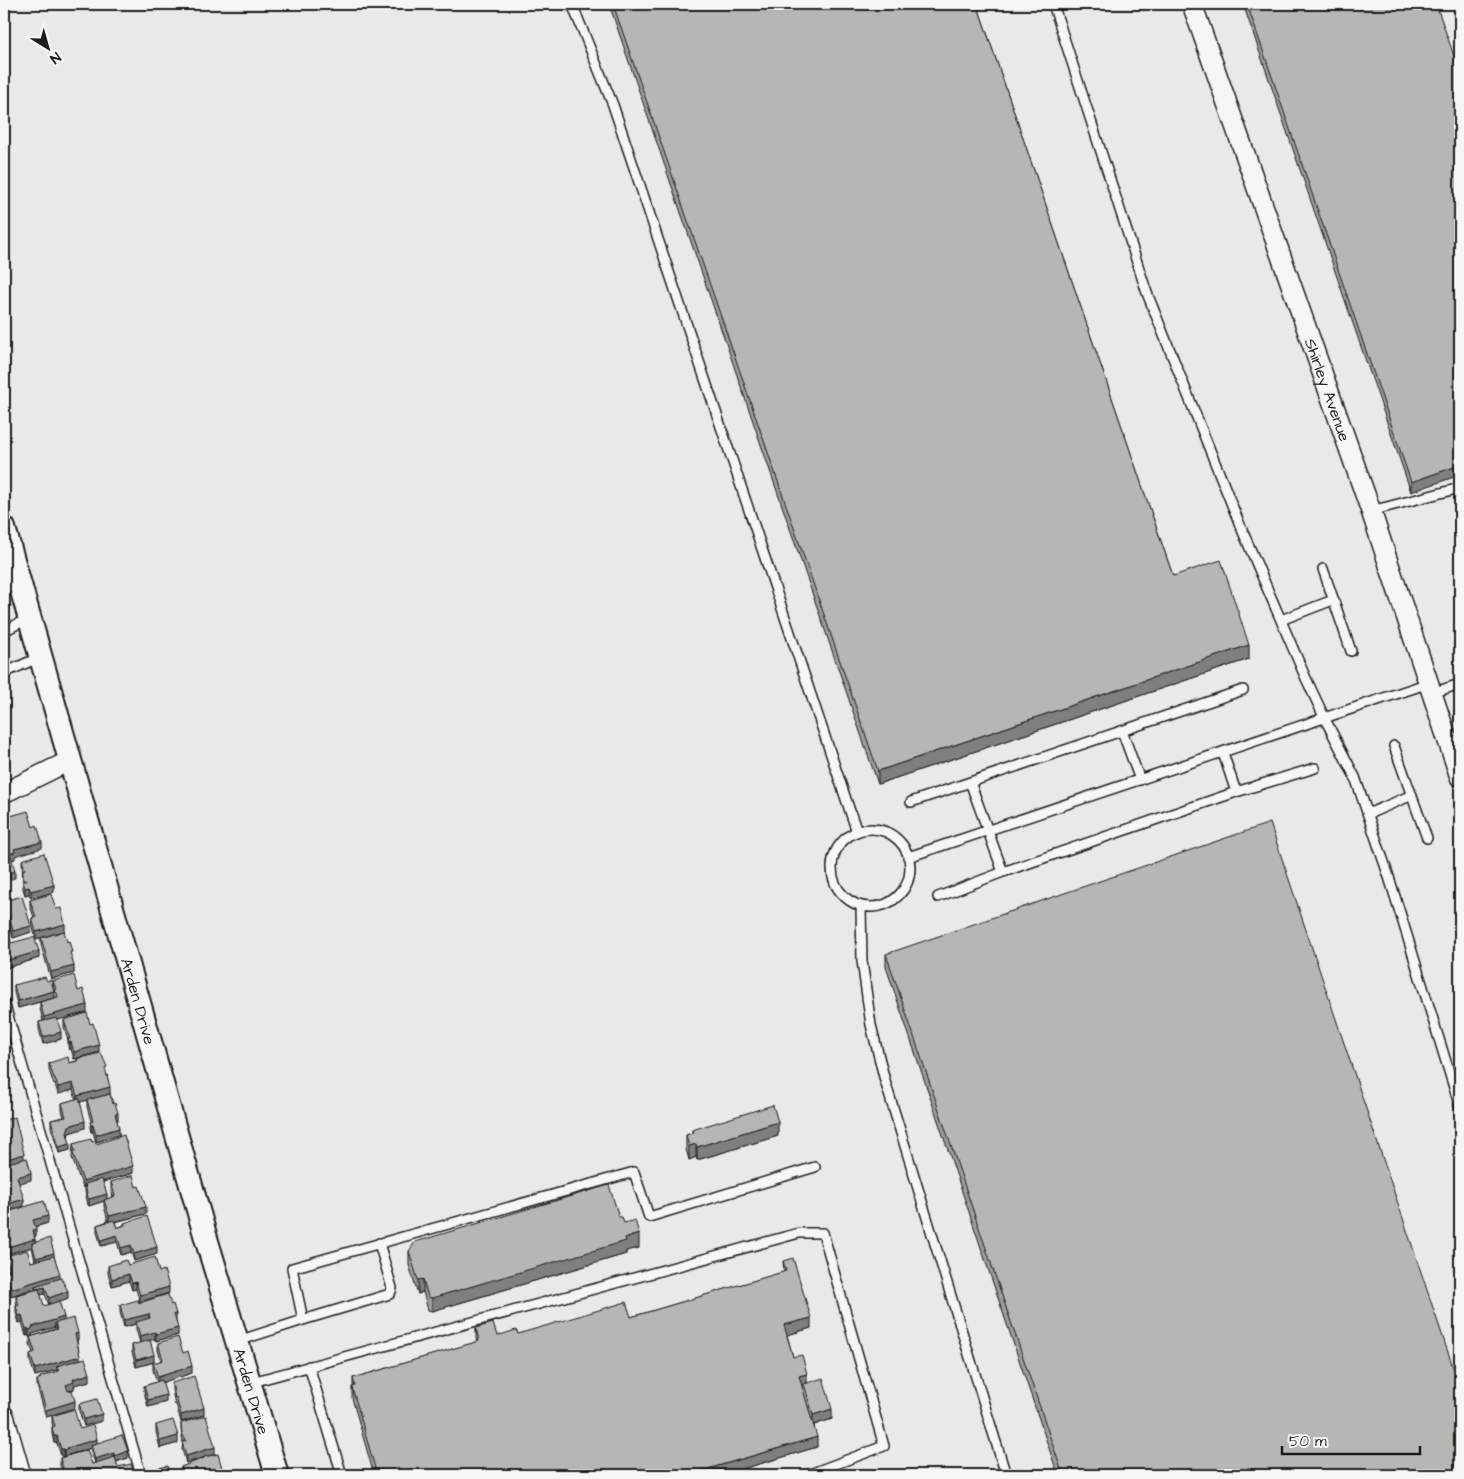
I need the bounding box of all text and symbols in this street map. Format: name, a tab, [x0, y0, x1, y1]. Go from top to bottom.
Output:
north arrow	[22, 22, 72, 72]
text: N	[46, 47, 65, 68]
street label: Shirley Avenue	[1299, 336, 1356, 445]
street label: Arden Drive	[115, 956, 161, 1048]
street label: Arden Drive	[228, 1346, 274, 1437]
scale bar	[1282, 1424, 1419, 1456]
text: 50 m	[1289, 1431, 1327, 1452]

